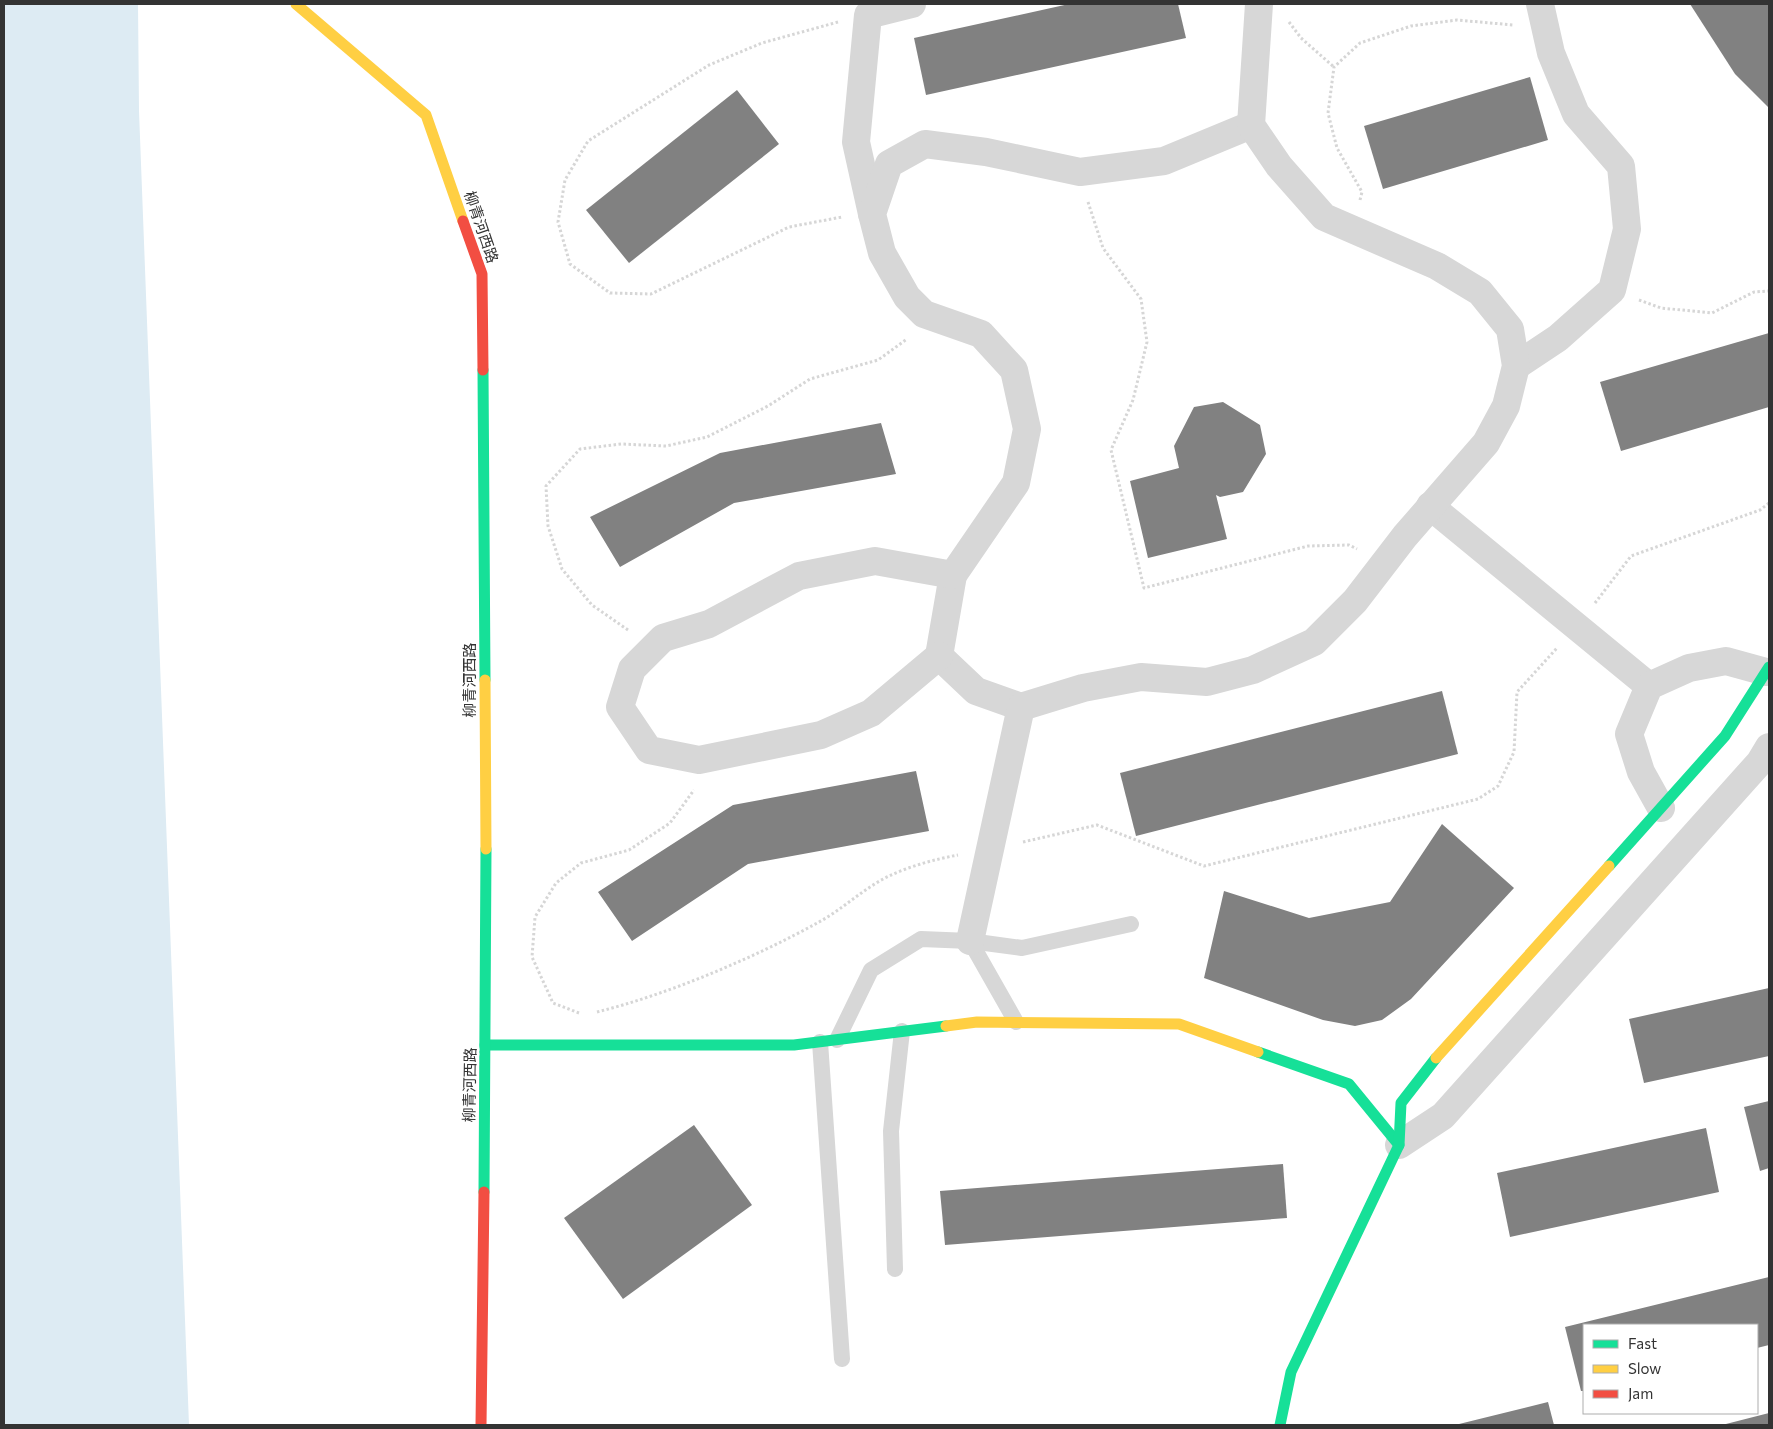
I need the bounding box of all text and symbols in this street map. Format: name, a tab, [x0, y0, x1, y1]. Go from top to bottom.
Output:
street label: 柳青河西路	[461, 188, 503, 265]
street label: 柳青河西路	[460, 642, 478, 718]
street label: 柳青河西路	[459, 1047, 479, 1123]
legend	[1583, 1324, 1758, 1414]
text: Fast	[1628, 1334, 1657, 1352]
text: Slow	[1628, 1359, 1661, 1377]
text: Jam	[1628, 1384, 1653, 1402]

